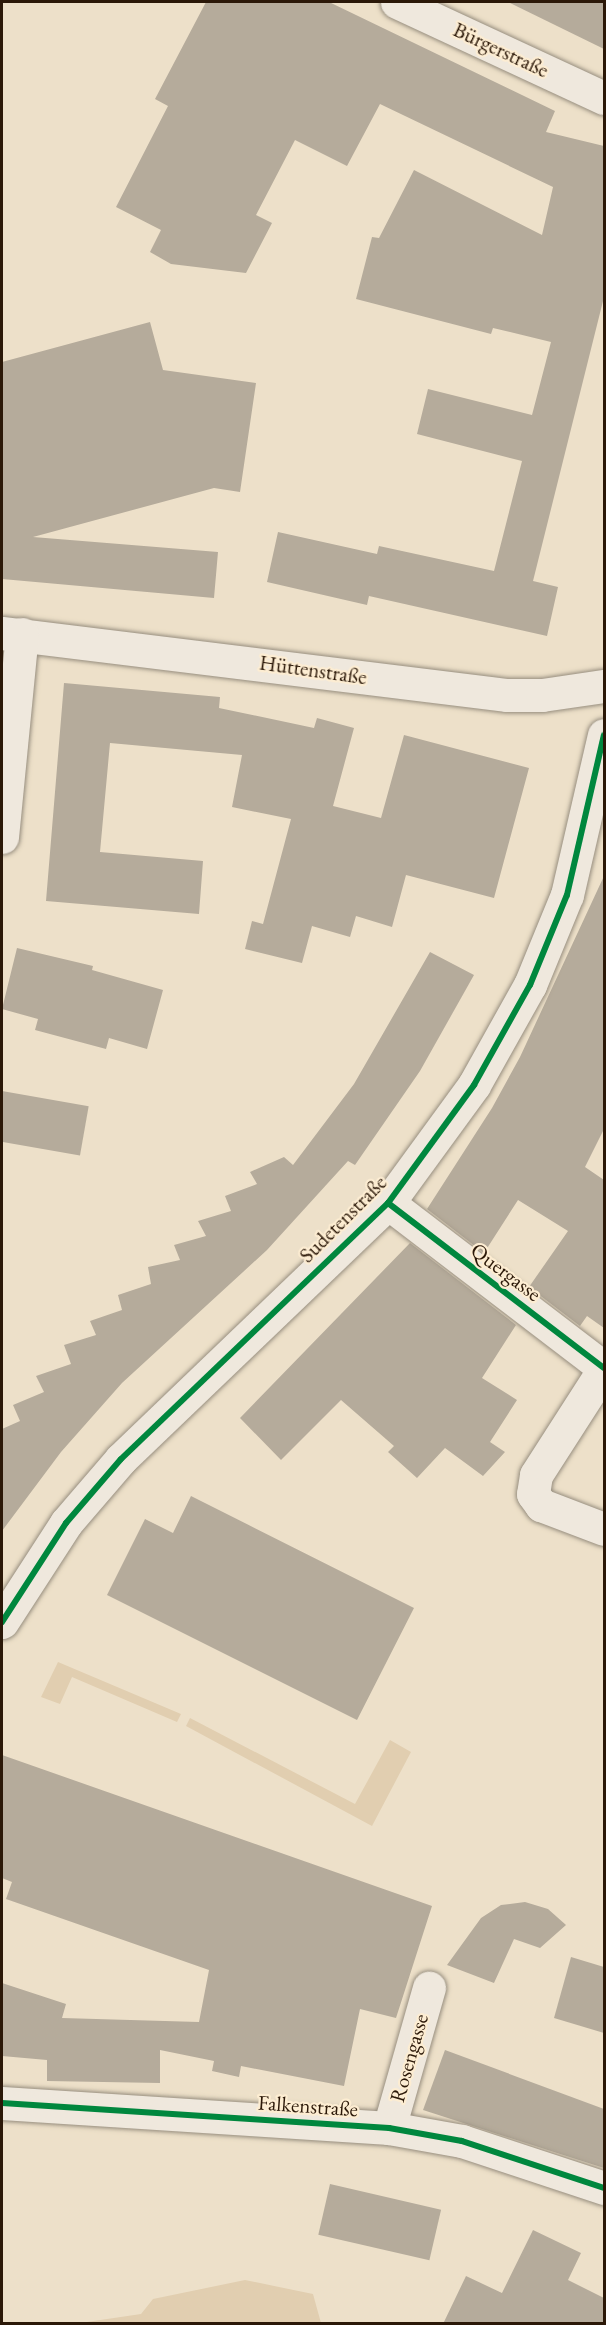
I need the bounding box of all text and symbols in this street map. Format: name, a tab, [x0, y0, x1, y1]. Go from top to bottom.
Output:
street label: Bürgerstraße	[449, 17, 553, 83]
street label: Hüttenstraße	[258, 650, 368, 690]
street label: Sudetenstraße	[294, 1170, 392, 1268]
street label: Quergasse	[466, 1237, 546, 1307]
street label: Rosengasse	[384, 2011, 434, 2105]
street label: Falkenstraße	[257, 2090, 359, 2122]

